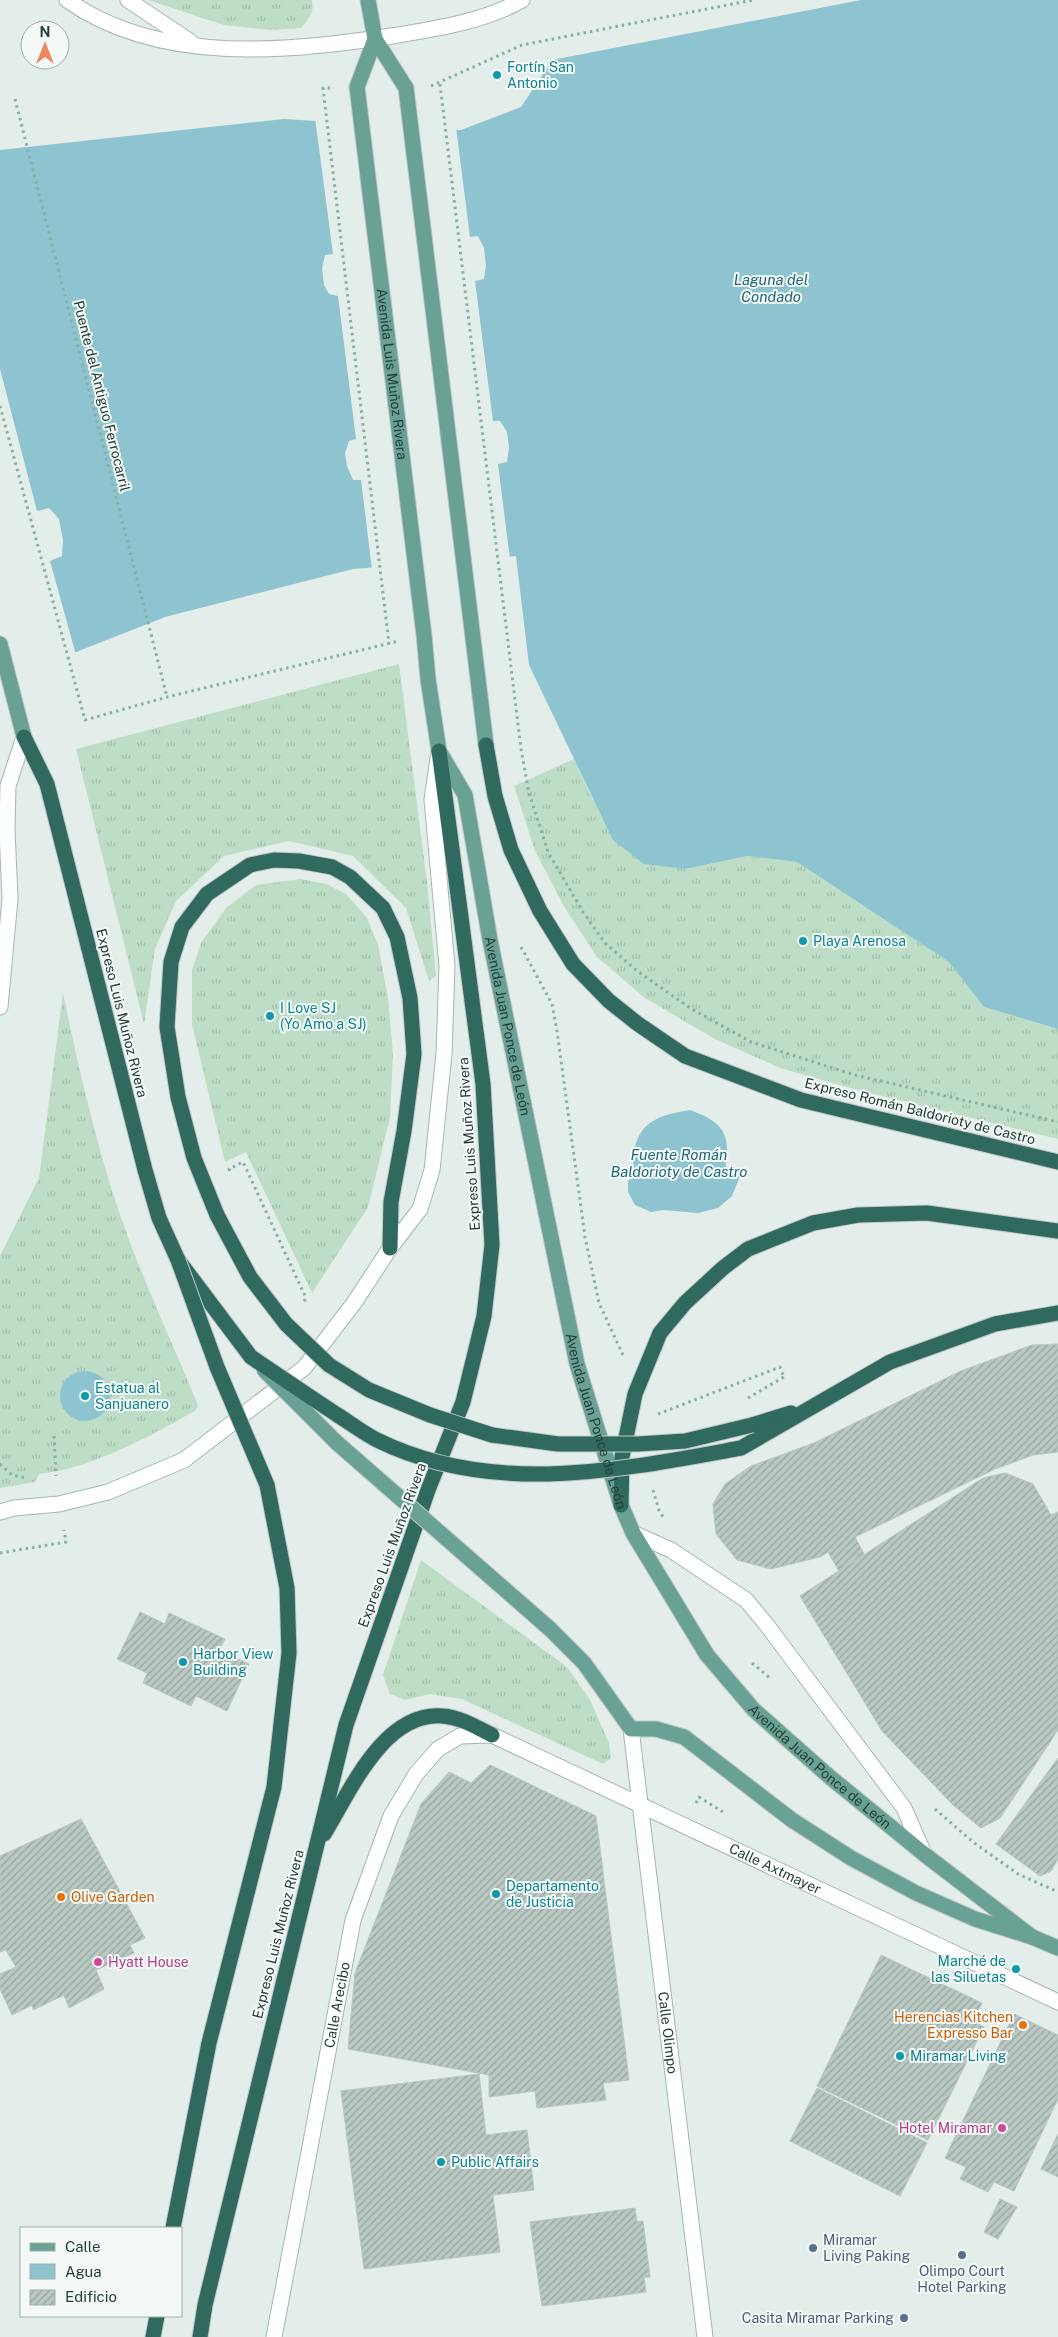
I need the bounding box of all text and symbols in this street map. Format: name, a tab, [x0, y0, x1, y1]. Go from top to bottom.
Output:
north arrow	[20, 20, 70, 70]
text: N	[40, 24, 50, 40]
place label: Fortín San Antonio	[507, 59, 574, 91]
marker: Fortín San Antonio	[491, 69, 503, 81]
water label: Laguna del Condado	[734, 271, 808, 305]
street label: Avenida Luis Muñoz Rivera	[374, 287, 411, 461]
street label: Puente del Antiguo Ferrocarril	[71, 299, 133, 493]
street label: Expreso Luis Muñoz Rivera	[93, 927, 151, 1099]
place label: Playa Arenosa	[813, 933, 906, 949]
street label: Avenida Juan Ponce de León	[481, 935, 534, 1117]
marker: Playa Arenosa	[797, 935, 809, 947]
place label: I Love SJ (Yo Amo a SJ)	[280, 1000, 367, 1032]
marker: I Love SJ (Yo Amo a SJ)	[264, 1010, 276, 1022]
street label: Expreso Luis Muñoz Rivera	[455, 1057, 483, 1231]
street label: Expreso Román Baldorioty de Castro	[803, 1075, 1037, 1147]
water label: Fuente Román Baldorioty de Castro	[611, 1146, 747, 1180]
street label: Avenida Juan Ponce de León	[563, 1332, 630, 1511]
place label: Estatua al Sanjuanero	[95, 1380, 169, 1412]
marker: Estatua al Sanjuanero	[79, 1390, 91, 1402]
street label: Expreso Luis Muñoz Rivera	[355, 1461, 429, 1629]
place label: Harbor View Building	[193, 1646, 273, 1678]
marker: Harbor View Building	[177, 1656, 189, 1668]
street label: Avenida Juan Ponce de León	[745, 1701, 894, 1832]
street label: Calle Axtmayer	[727, 1840, 824, 1897]
street label: Expreso Luis Muñoz Rivera	[249, 1848, 307, 2020]
place label: Departamento de Justicia	[506, 1878, 599, 1910]
marker: Departamento de Justicia	[490, 1888, 502, 1900]
place label: Olive Garden	[71, 1889, 155, 1905]
marker: Olive Garden	[55, 1891, 67, 1903]
place label: Marché de las Siluetas	[931, 1953, 1006, 1985]
place label: Hyatt House	[108, 1954, 189, 1970]
marker: Hyatt House	[92, 1956, 104, 1968]
street label: Calle Arecibo	[321, 1961, 353, 2049]
marker: Marché de las Siluetas	[1010, 1963, 1022, 1975]
street label: Calle Olimpo	[655, 1991, 681, 2075]
place label: Herencias Kitchen Expresso Bar	[894, 2009, 1013, 2041]
marker: Herencias Kitchen Expresso Bar	[1017, 2019, 1029, 2031]
place label: Miramar Living	[910, 2048, 1007, 2064]
marker: Miramar Living	[894, 2050, 906, 2062]
place label: Hotel Miramar	[899, 2120, 992, 2136]
marker: Hotel Miramar	[996, 2122, 1008, 2134]
place label: Public Affairs	[451, 2154, 539, 2170]
marker: Public Affairs	[435, 2156, 447, 2168]
legend	[20, 2227, 182, 2317]
place label: Miramar Living Paking	[823, 2232, 910, 2264]
text: Calle	[65, 2238, 101, 2255]
marker: Miramar Living Paking	[807, 2242, 819, 2254]
marker: Olimpo Court Hotel Parking	[956, 2249, 968, 2261]
text: Agua	[65, 2263, 102, 2280]
place label: Olimpo Court Hotel Parking	[917, 2263, 1007, 2295]
text: Edificio	[65, 2288, 117, 2305]
place label: Casita Miramar Parking	[742, 2310, 894, 2326]
marker: Casita Miramar Parking	[898, 2312, 910, 2324]

